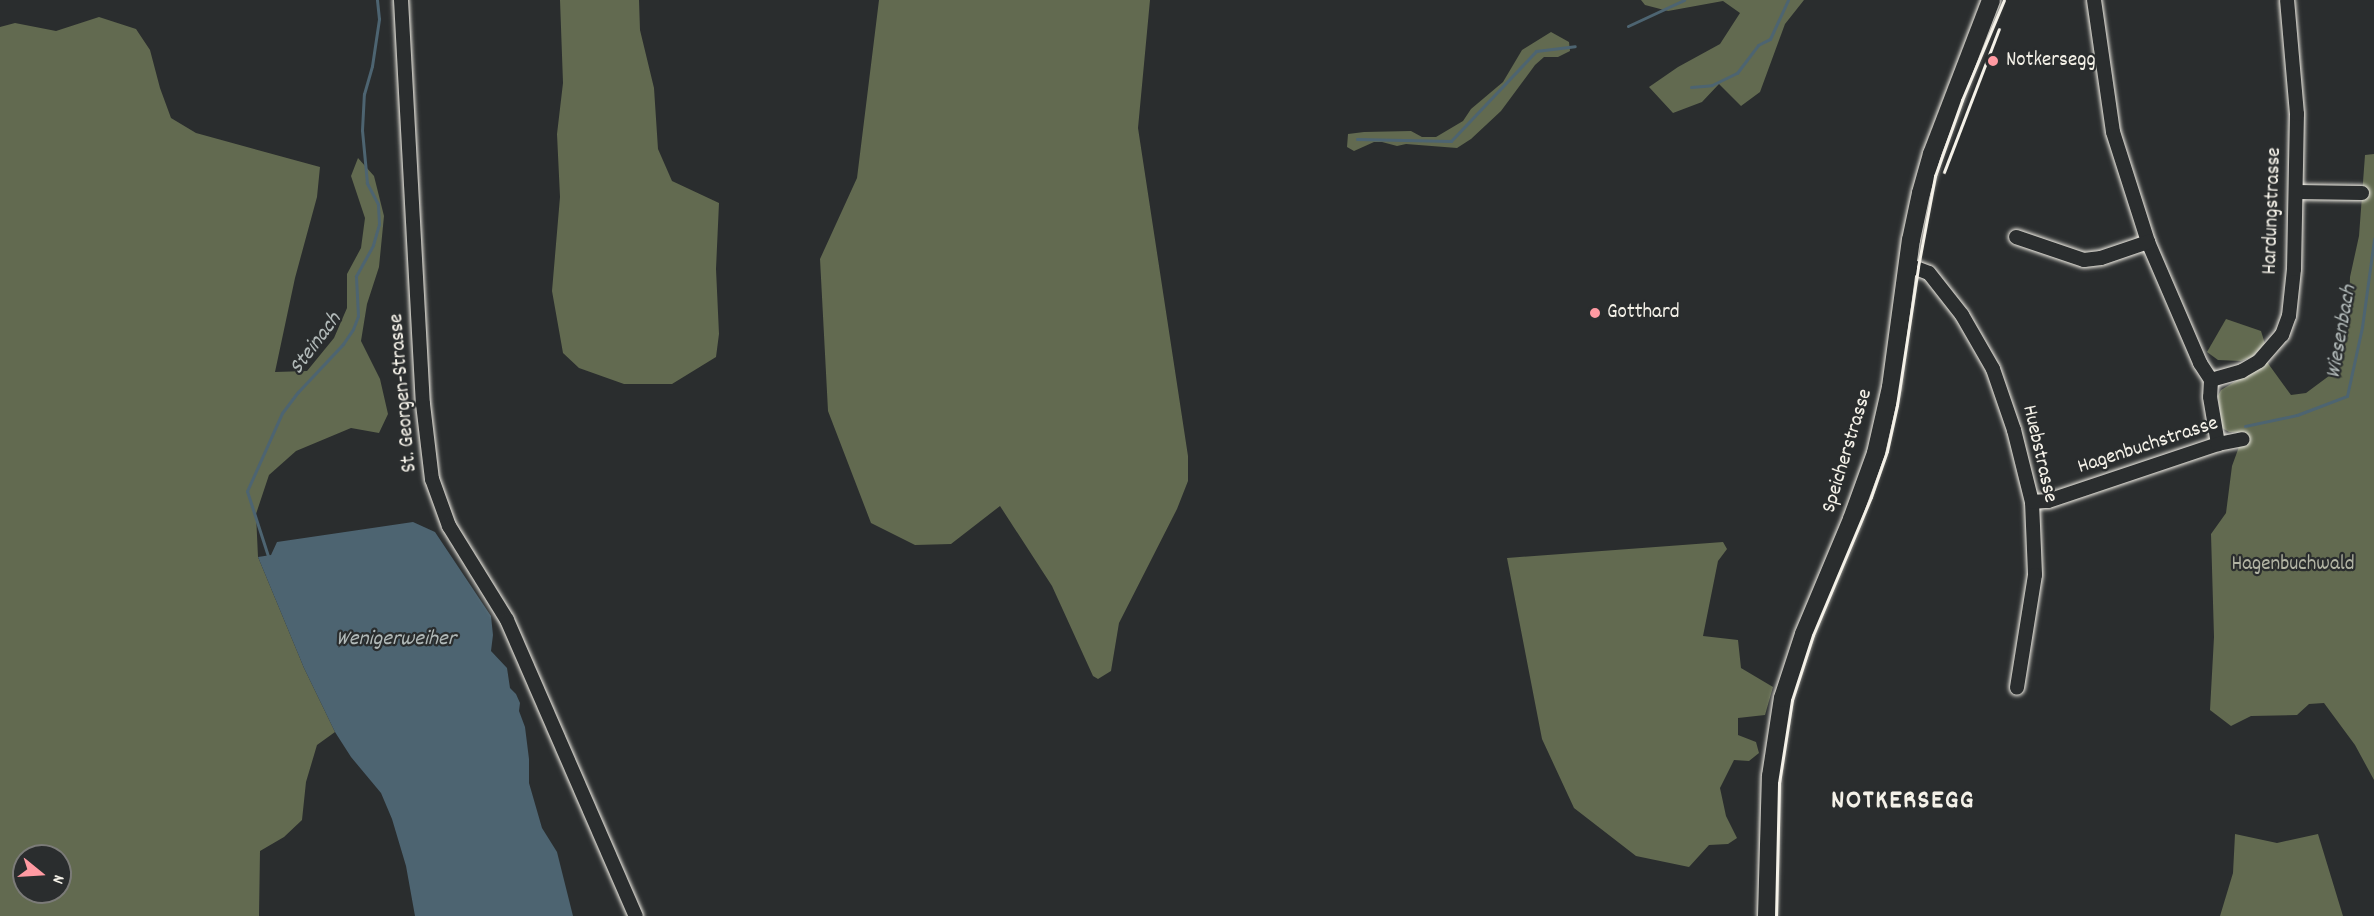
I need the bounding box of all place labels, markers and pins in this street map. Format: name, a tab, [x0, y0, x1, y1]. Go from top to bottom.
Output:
place label: Notkersegg	[2006, 48, 2096, 74]
marker: Notkersegg	[1984, 52, 2002, 70]
place label: Gotthard	[1607, 300, 1680, 326]
marker: Gotthard	[1588, 306, 1602, 320]

